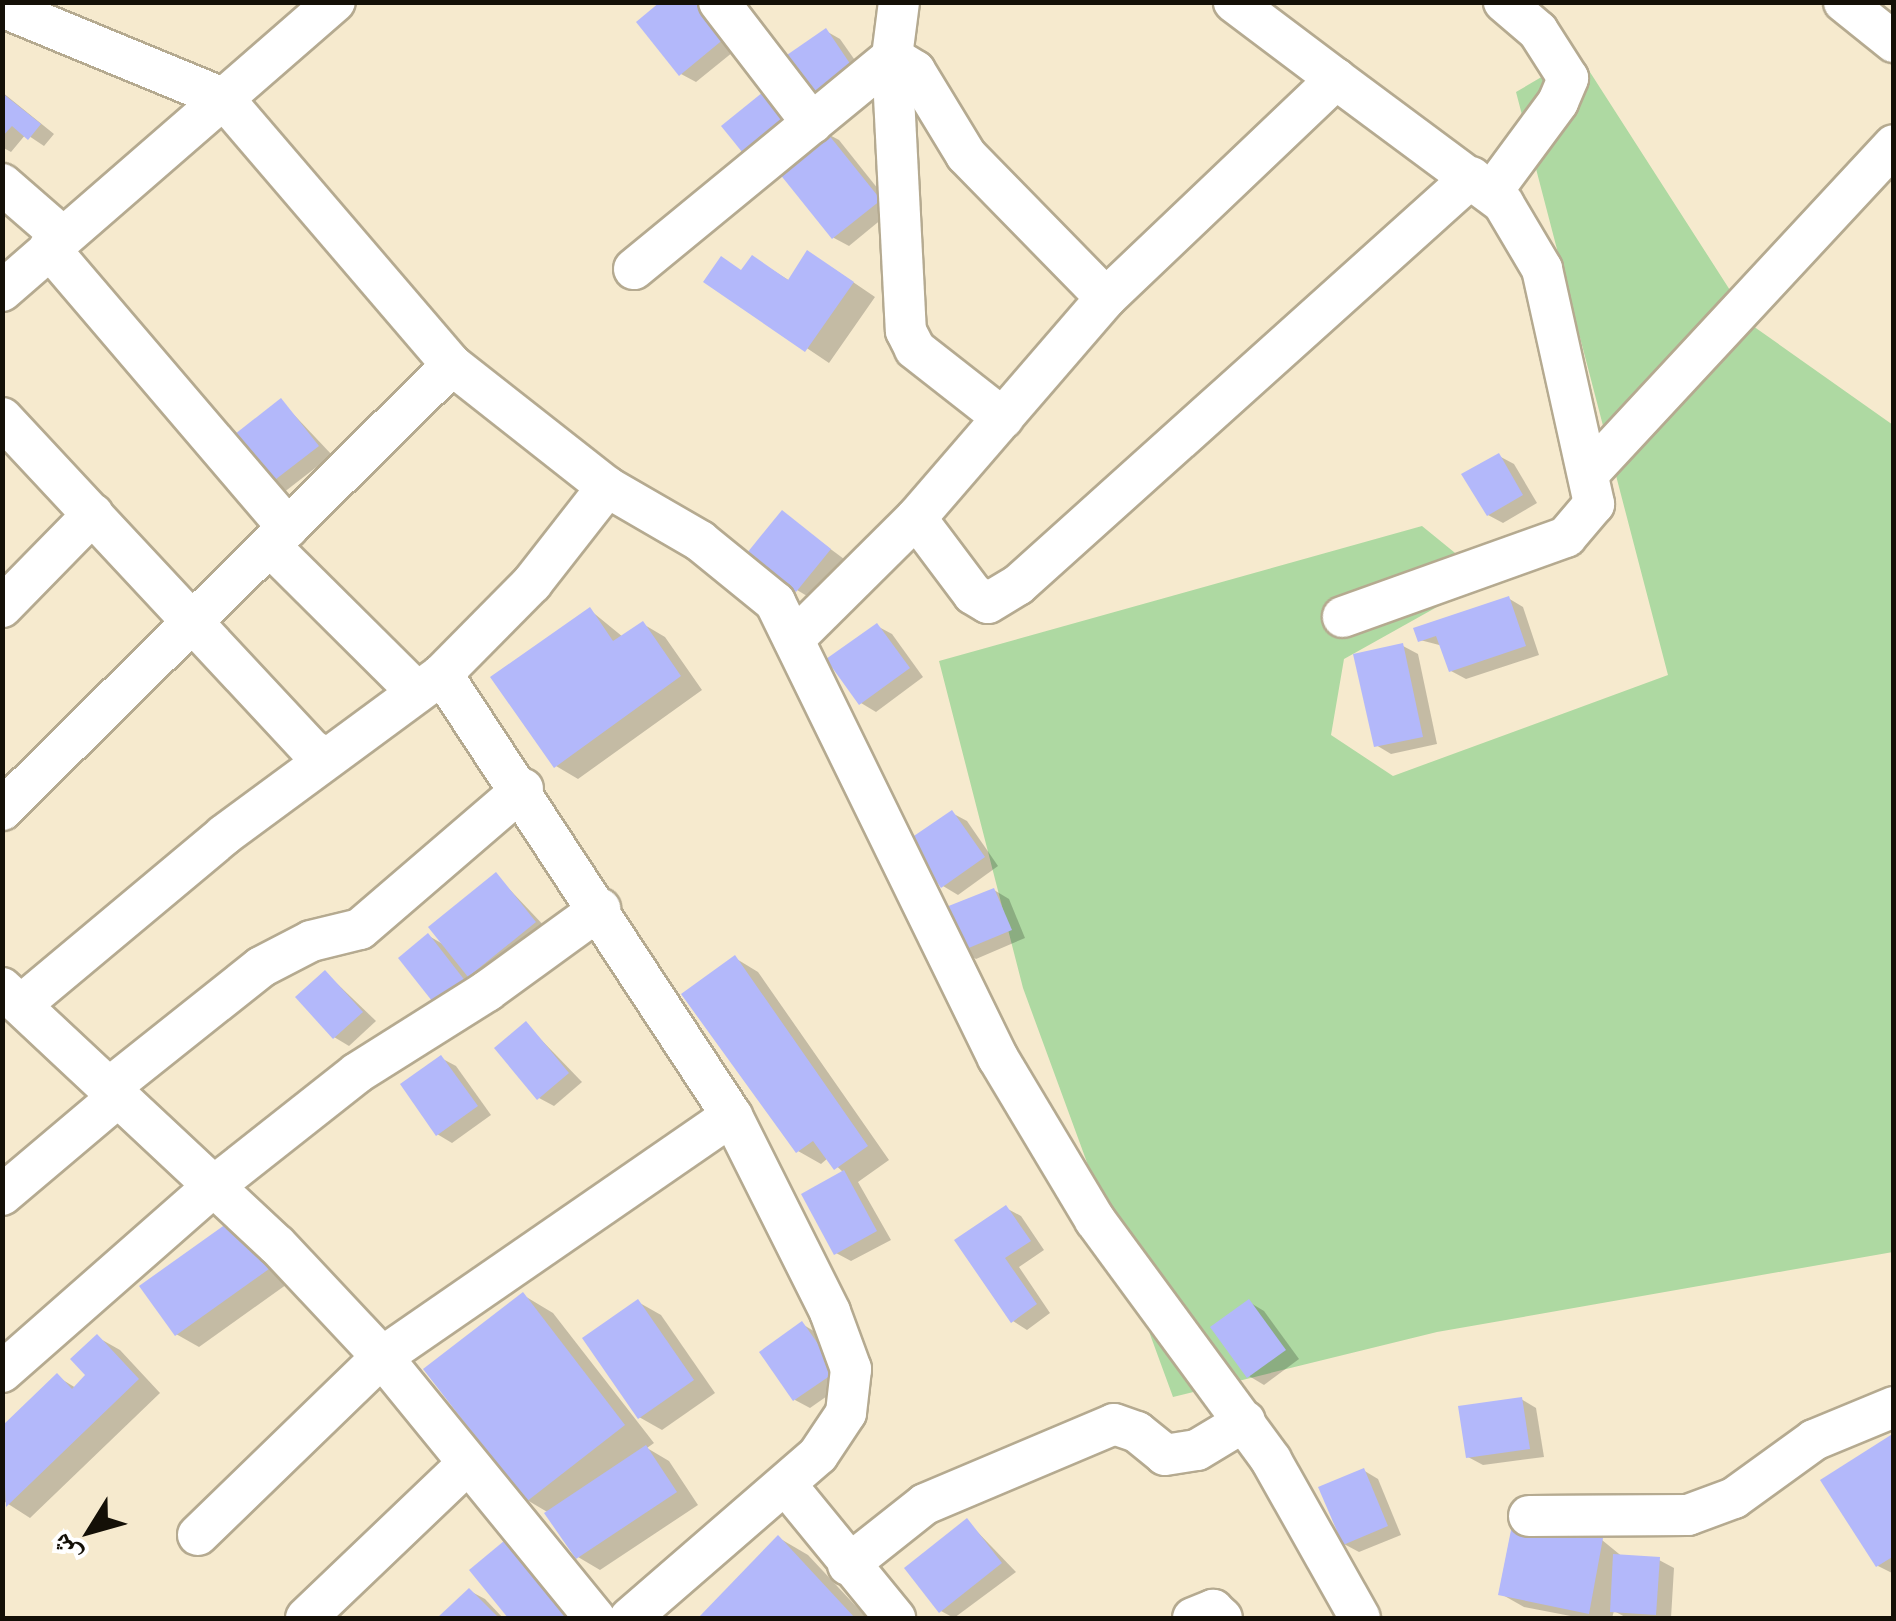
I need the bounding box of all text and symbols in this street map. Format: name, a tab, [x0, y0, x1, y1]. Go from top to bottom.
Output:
north arrow	[40, 1481, 140, 1581]
text: ش	[44, 1528, 88, 1571]

